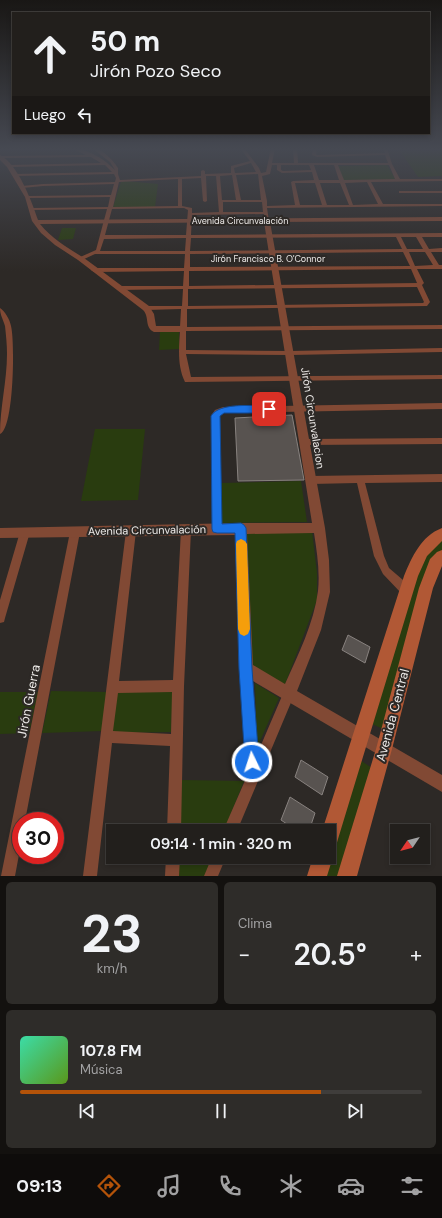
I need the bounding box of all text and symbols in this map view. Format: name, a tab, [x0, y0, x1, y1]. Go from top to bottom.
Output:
text: 50 m	[90, 23, 160, 60]
icon: ahead	[24, 28, 76, 80]
text: Jirón Pozo Seco	[90, 59, 221, 83]
icon: left	[74, 104, 96, 126]
text: Luego	[24, 105, 66, 125]
street label: Avenida Circunvalación	[192, 215, 288, 227]
street label: Jirón Francisco B. O'Connor	[211, 253, 326, 265]
street label: Jirón Circunvalacion	[298, 366, 328, 470]
pin	[252, 392, 286, 426]
icon: arrive	[258, 398, 280, 420]
street label: Avenida Circunvalación	[88, 522, 206, 538]
street label: Jirón Guerra	[13, 663, 44, 739]
street label: Avenida Central	[372, 667, 413, 763]
position arrow	[231, 741, 273, 783]
speed limit sign: 30	[12, 812, 64, 864]
north arrow	[390, 824, 430, 864]
map controls	[390, 824, 430, 864]
text: 09:14 · 1 min · 320 m	[150, 834, 292, 854]
text: 23	[81, 900, 143, 968]
text: Clima	[238, 915, 272, 932]
text: 20.5°	[293, 935, 367, 974]
text: −	[238, 940, 250, 969]
text: +	[410, 940, 422, 969]
text: km/h	[97, 960, 127, 977]
text: 107.8 FM	[80, 1041, 142, 1061]
text: Música	[80, 1061, 123, 1078]
icon: previous	[76, 1100, 98, 1122]
icon: pause	[210, 1100, 232, 1122]
icon: next	[344, 1100, 366, 1122]
icon: directions	[95, 1172, 123, 1200]
icon: music	[155, 1172, 183, 1200]
icon: phone	[216, 1172, 244, 1200]
icon: climate	[277, 1172, 305, 1200]
icon: car	[337, 1172, 365, 1200]
icon: filters	[398, 1172, 426, 1200]
text: 09:13	[16, 1174, 62, 1198]

